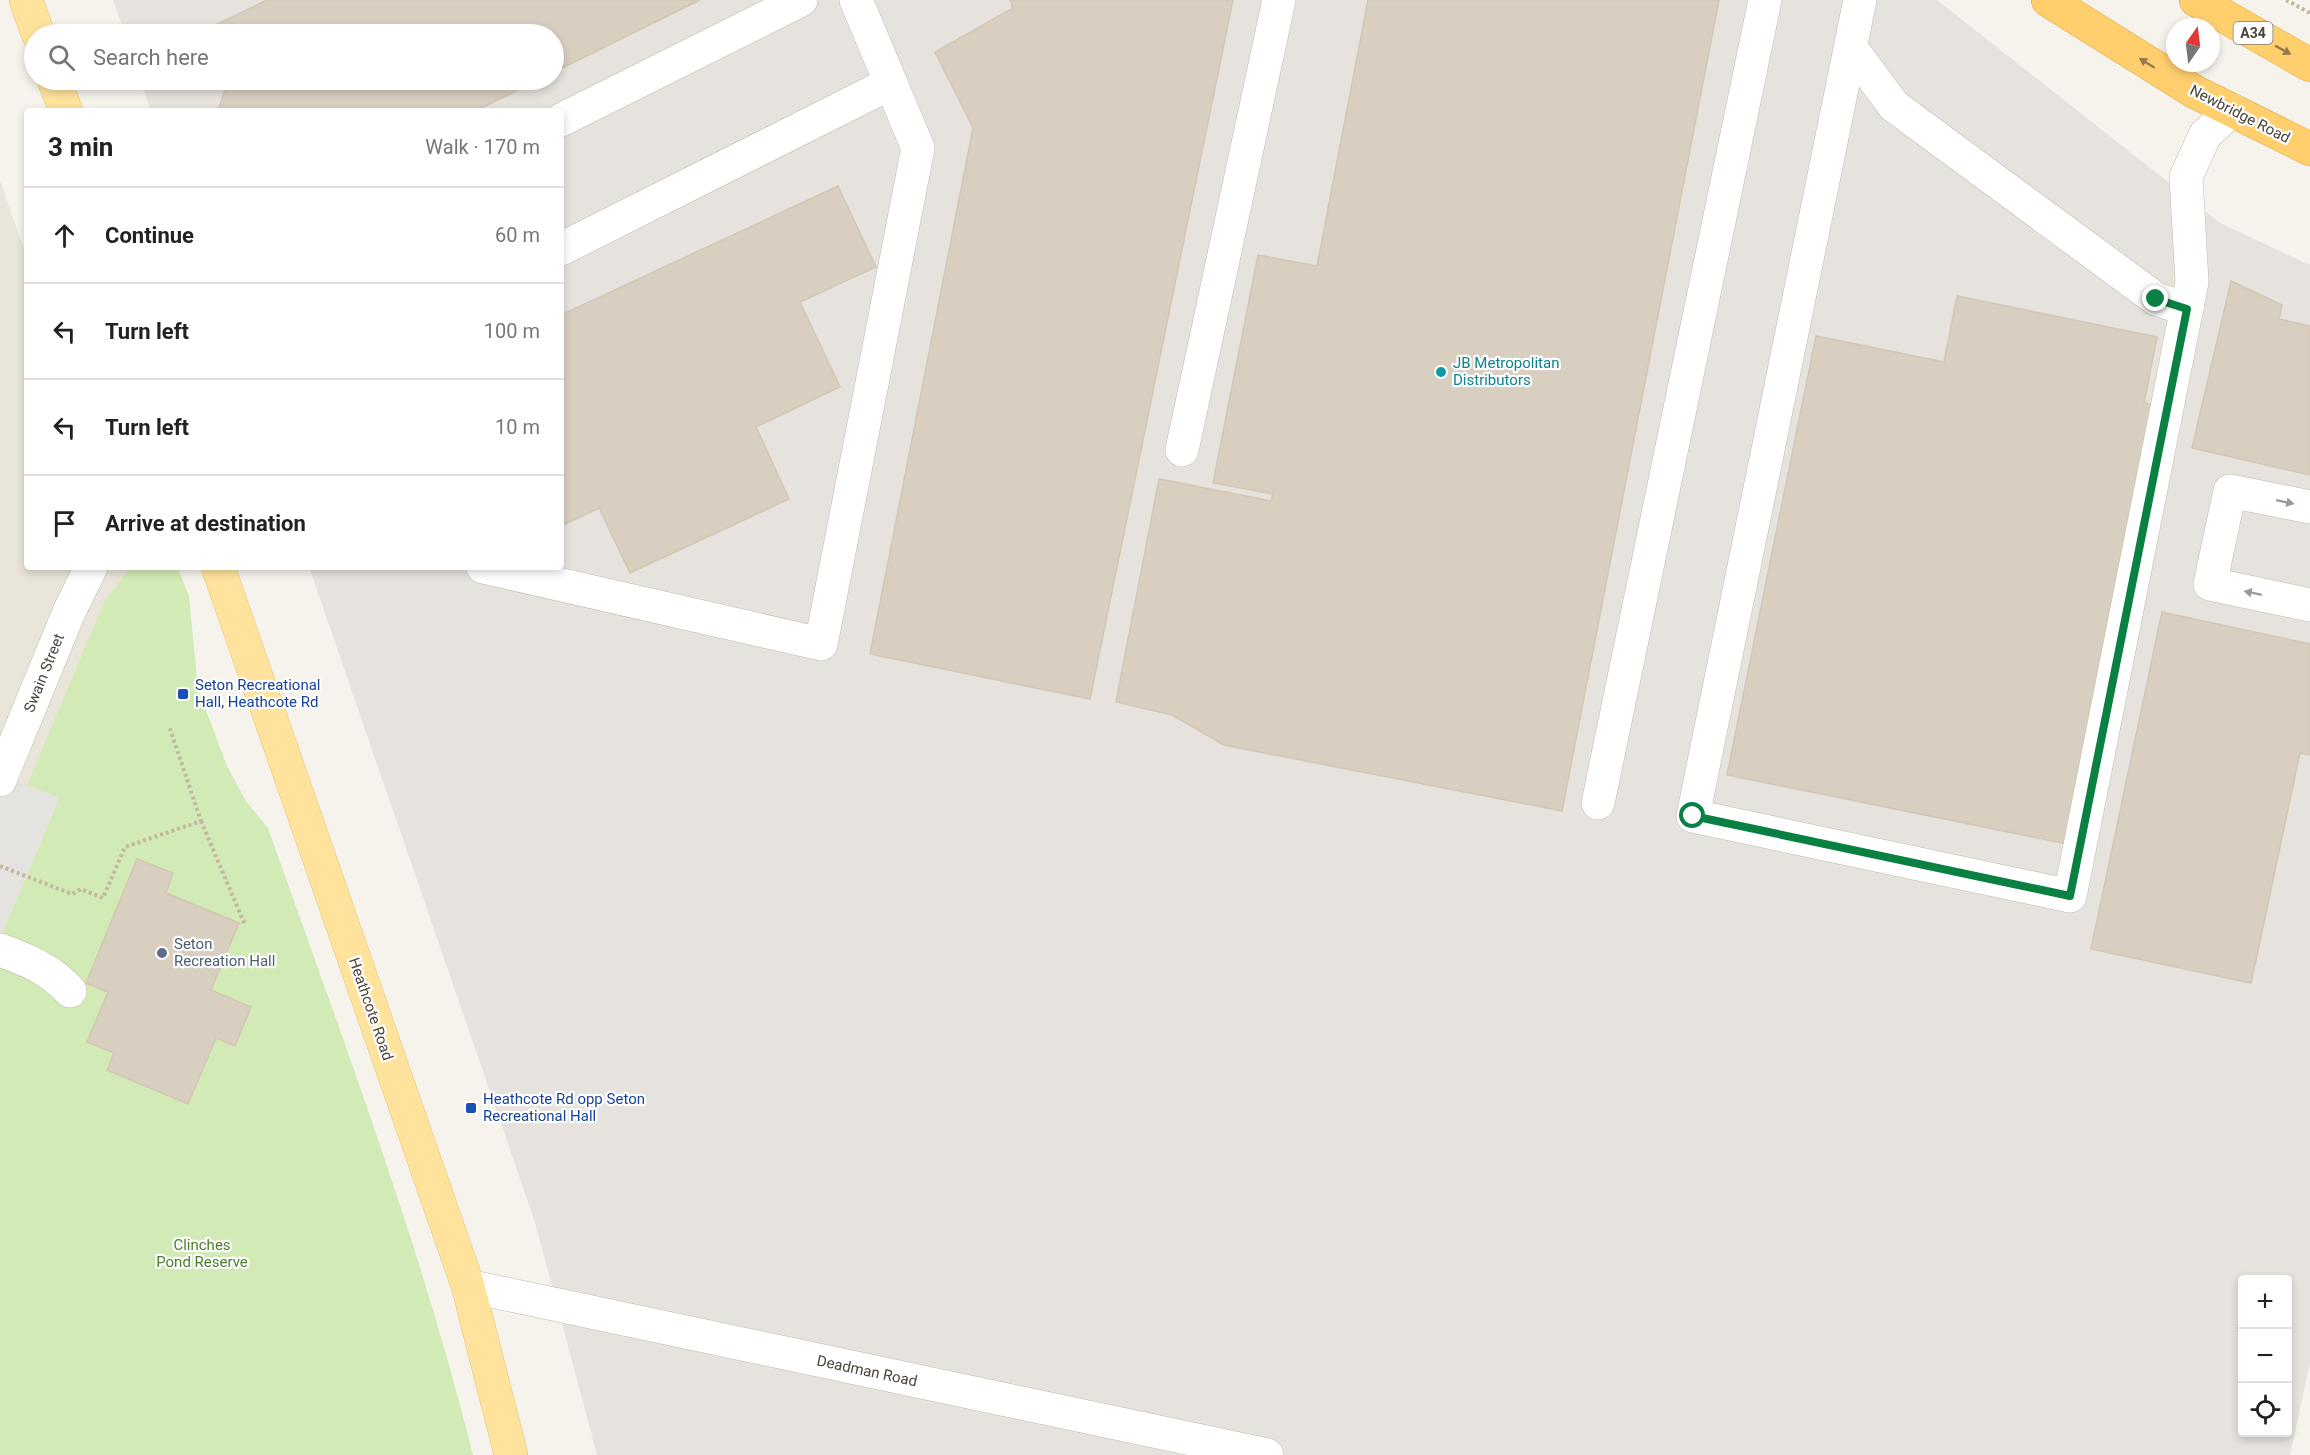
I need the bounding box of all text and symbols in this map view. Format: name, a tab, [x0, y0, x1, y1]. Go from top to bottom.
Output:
north arrow	[2166, 18, 2220, 72]
road number: A34	[2234, 22, 2272, 44]
search box	[24, 24, 564, 90]
icon: search	[45, 41, 78, 74]
text: Search here	[93, 45, 209, 70]
one-way arrow	[2275, 45, 2292, 55]
one-way arrow	[2139, 57, 2155, 68]
street label: Newbridge Road	[2187, 81, 2293, 147]
text: 3 min	[48, 132, 113, 162]
text: Walk · 170 m	[425, 135, 540, 159]
icon: ahead	[48, 219, 81, 252]
text: Continue	[105, 223, 194, 248]
text: 60 m	[495, 223, 540, 247]
route end	[2142, 285, 2168, 311]
icon: left	[48, 315, 81, 348]
text: Turn left	[105, 319, 189, 344]
text: 100 m	[484, 319, 540, 343]
place label: JB Metropolitan Distributors	[1453, 354, 1559, 389]
marker: JB Metropolitan Distributors	[1434, 365, 1448, 379]
icon: left	[48, 411, 81, 444]
text: Turn left	[105, 415, 189, 440]
text: 10 m	[495, 415, 540, 439]
one-way arrow	[2276, 498, 2295, 507]
icon: arrive	[48, 507, 81, 540]
text: Arrive at destination	[105, 511, 306, 536]
one-way arrow	[2243, 588, 2262, 597]
street label: Swain Street	[20, 631, 68, 715]
place label: Seton Recreational Hall, Heathcote Rd	[195, 676, 321, 711]
marker: Seton Recreational Hall, Heathcote Rd	[176, 687, 190, 701]
route start	[1679, 802, 1705, 828]
place label: Seton Recreation Hall	[174, 935, 275, 970]
marker: Seton Recreation Hall	[155, 946, 169, 960]
street label: Heathcote Road	[345, 955, 397, 1063]
place label: Heathcote Rd opp Seton Recreational Hall	[483, 1090, 645, 1125]
marker: Heathcote Rd opp Seton Recreational Hall	[464, 1101, 478, 1115]
park label: Clinches Pond Reserve	[156, 1236, 248, 1271]
map controls	[2238, 1275, 2292, 1437]
button: +	[2238, 1275, 2292, 1329]
button: −	[2238, 1329, 2292, 1383]
street label: Deadman Road	[815, 1352, 919, 1390]
button: locate	[2238, 1383, 2292, 1437]

